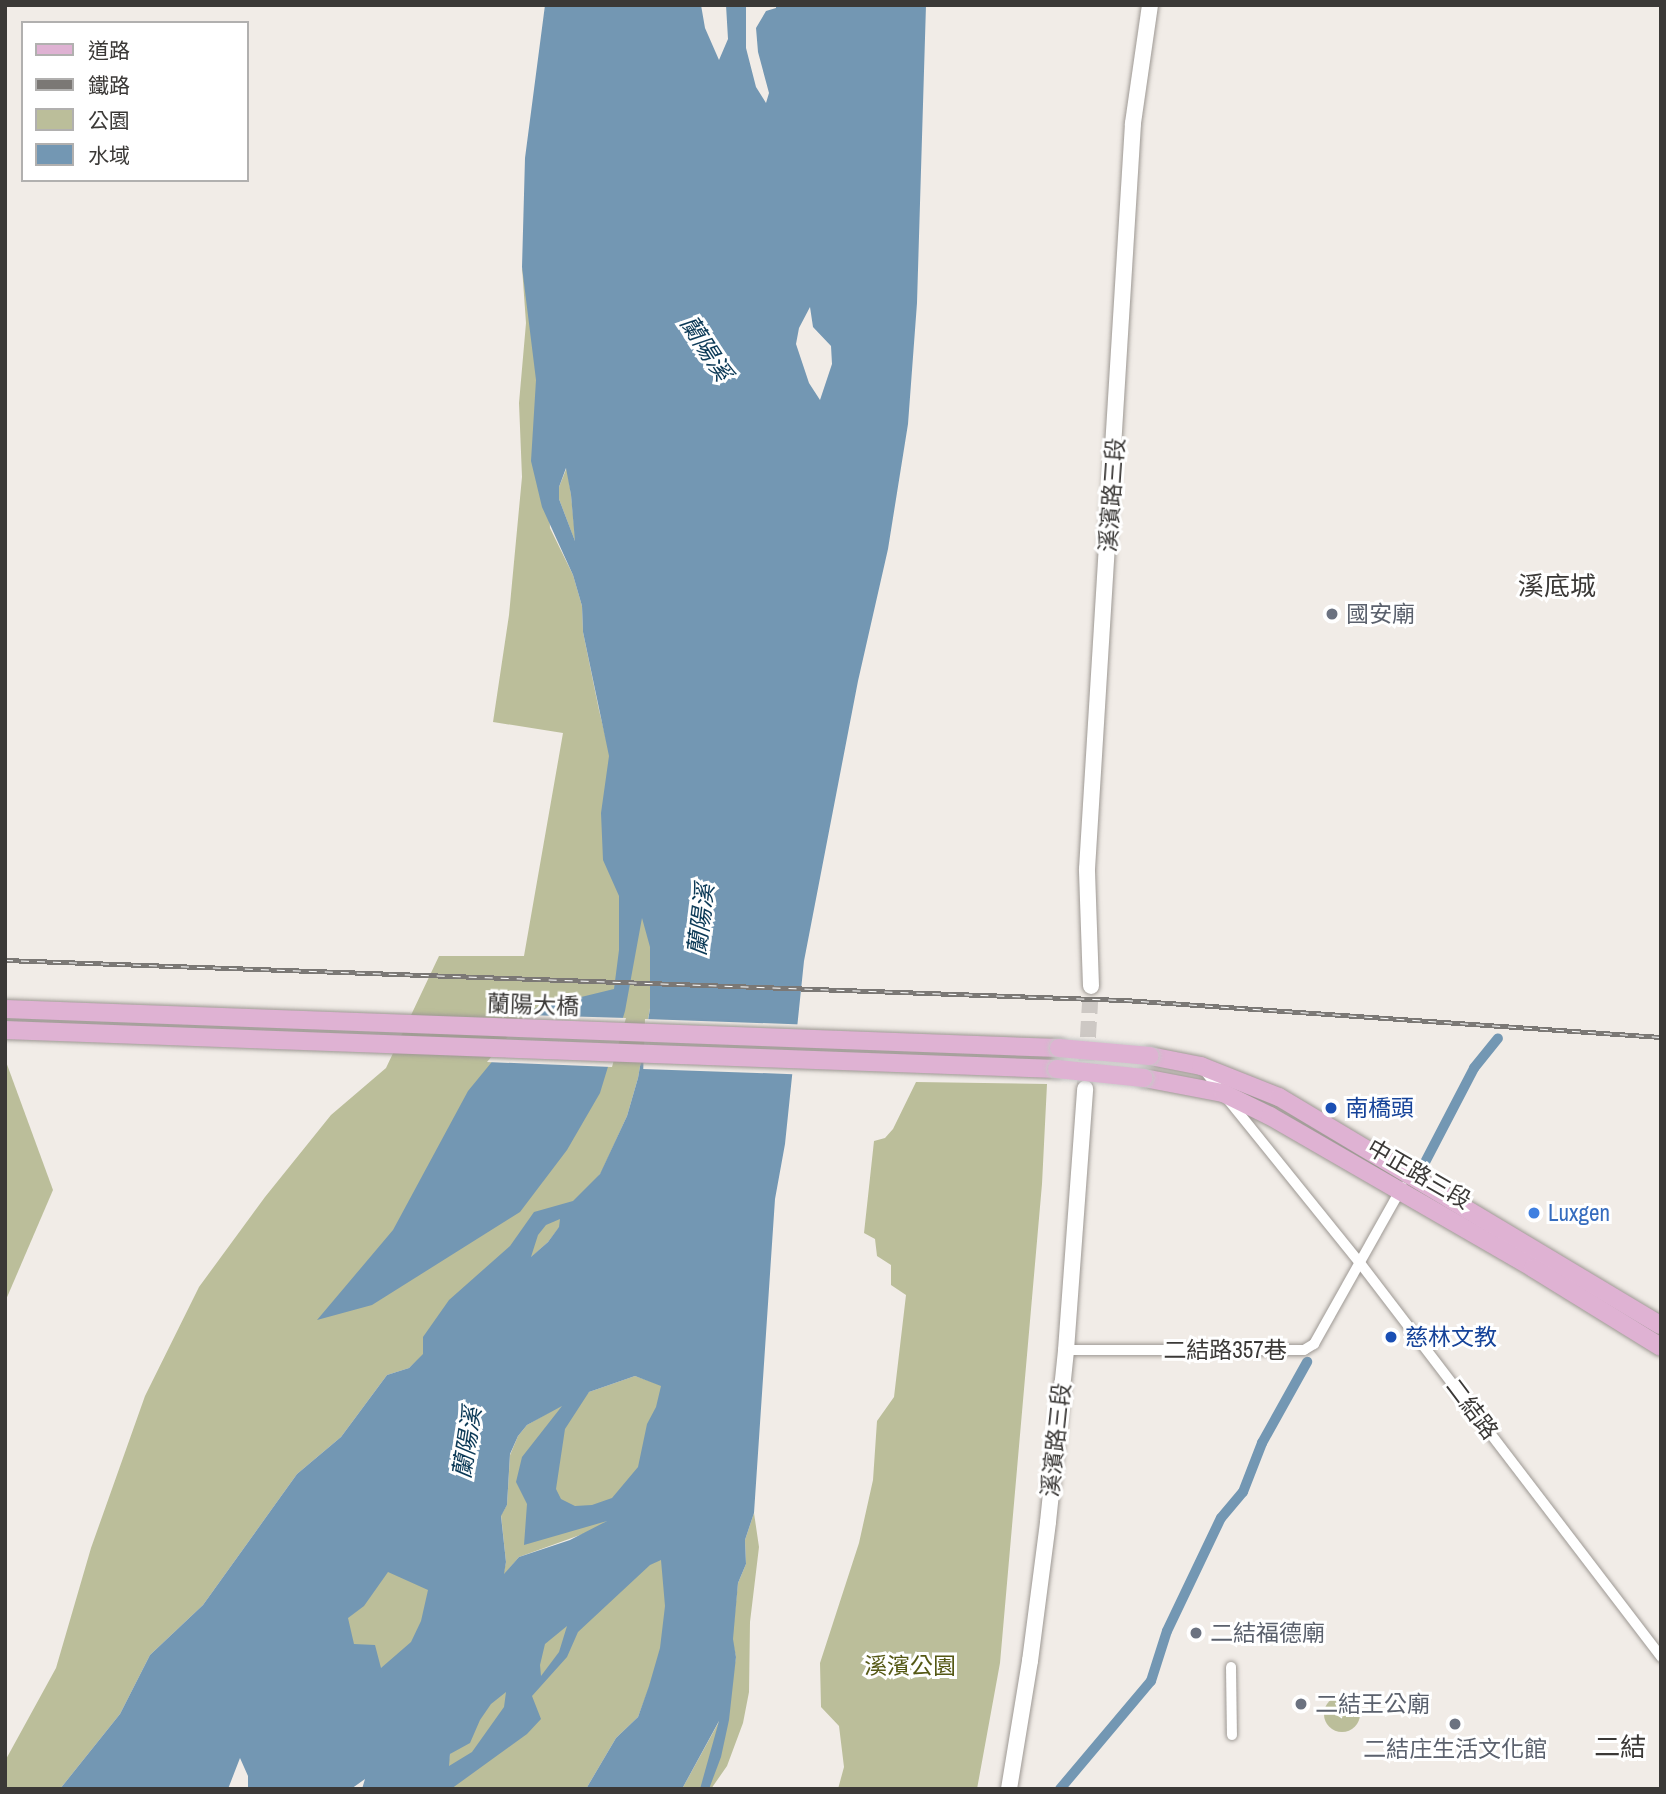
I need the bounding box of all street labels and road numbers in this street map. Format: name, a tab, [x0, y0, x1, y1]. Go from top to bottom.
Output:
street label: 溪濱路三段	[1094, 437, 1130, 553]
street label: 蘭陽大橋	[487, 990, 579, 1020]
street label: 中正路三段	[1362, 1133, 1476, 1215]
street label: 二結路357巷	[1163, 1336, 1287, 1364]
street label: 二結路	[1440, 1373, 1504, 1445]
street label: 溪濱路三段	[1036, 1381, 1076, 1499]

